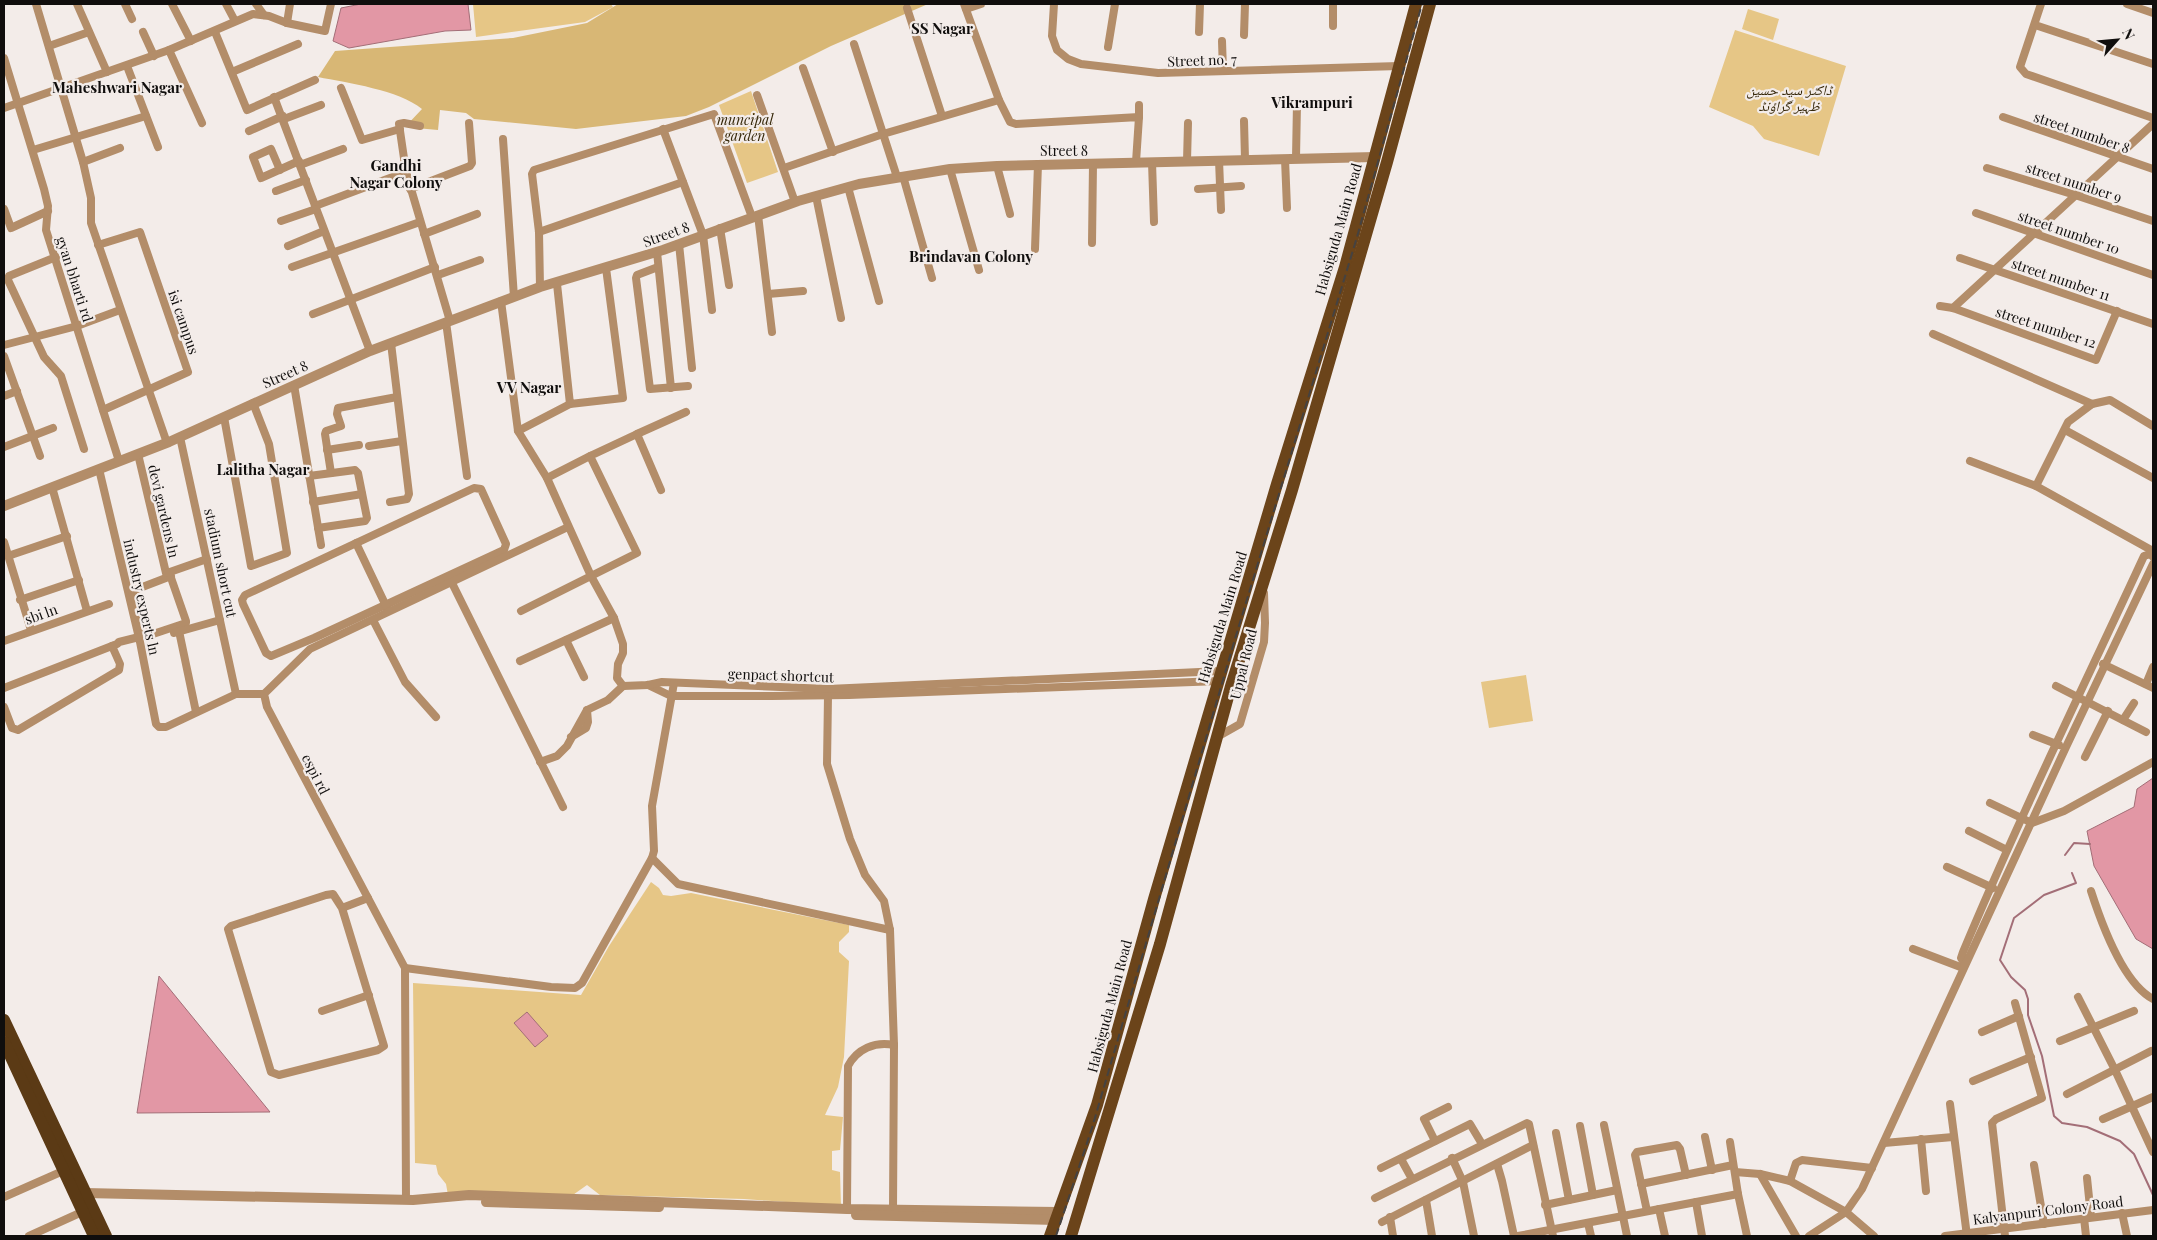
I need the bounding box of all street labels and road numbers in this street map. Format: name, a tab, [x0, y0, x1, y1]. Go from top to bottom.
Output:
street label: Street no. 7	[1167, 49, 1237, 71]
street label: street number 8	[2032, 107, 2132, 157]
street label: Street 8	[1040, 141, 1088, 160]
street label: street number 9	[2024, 158, 2124, 206]
street label: Habsiguda Main Road	[1310, 161, 1366, 297]
street label: street number 10	[2016, 206, 2122, 258]
street label: Street 8	[640, 217, 692, 251]
street label: gyan bharti rd	[52, 234, 98, 324]
street label: street number 11	[2009, 253, 2113, 305]
street label: isi campus	[164, 287, 204, 357]
street label: street number 12	[1993, 302, 2099, 352]
street label: Street 8	[259, 356, 311, 392]
street label: devi gardens ln	[144, 463, 184, 560]
street label: stadium short cut	[200, 507, 242, 620]
street label: industry experts ln	[119, 537, 165, 658]
street label: Habsiguda Main Road	[1193, 549, 1251, 685]
street label: sbi ln	[22, 599, 61, 629]
street label: Uppal Road	[1225, 627, 1261, 701]
street label: genpact shortcut	[728, 664, 835, 686]
street label: espi rd	[298, 750, 334, 798]
street label: Habsiguda Main Road	[1082, 938, 1136, 1074]
street label: Kalyanpuri Colony Road	[1972, 1191, 2124, 1229]

